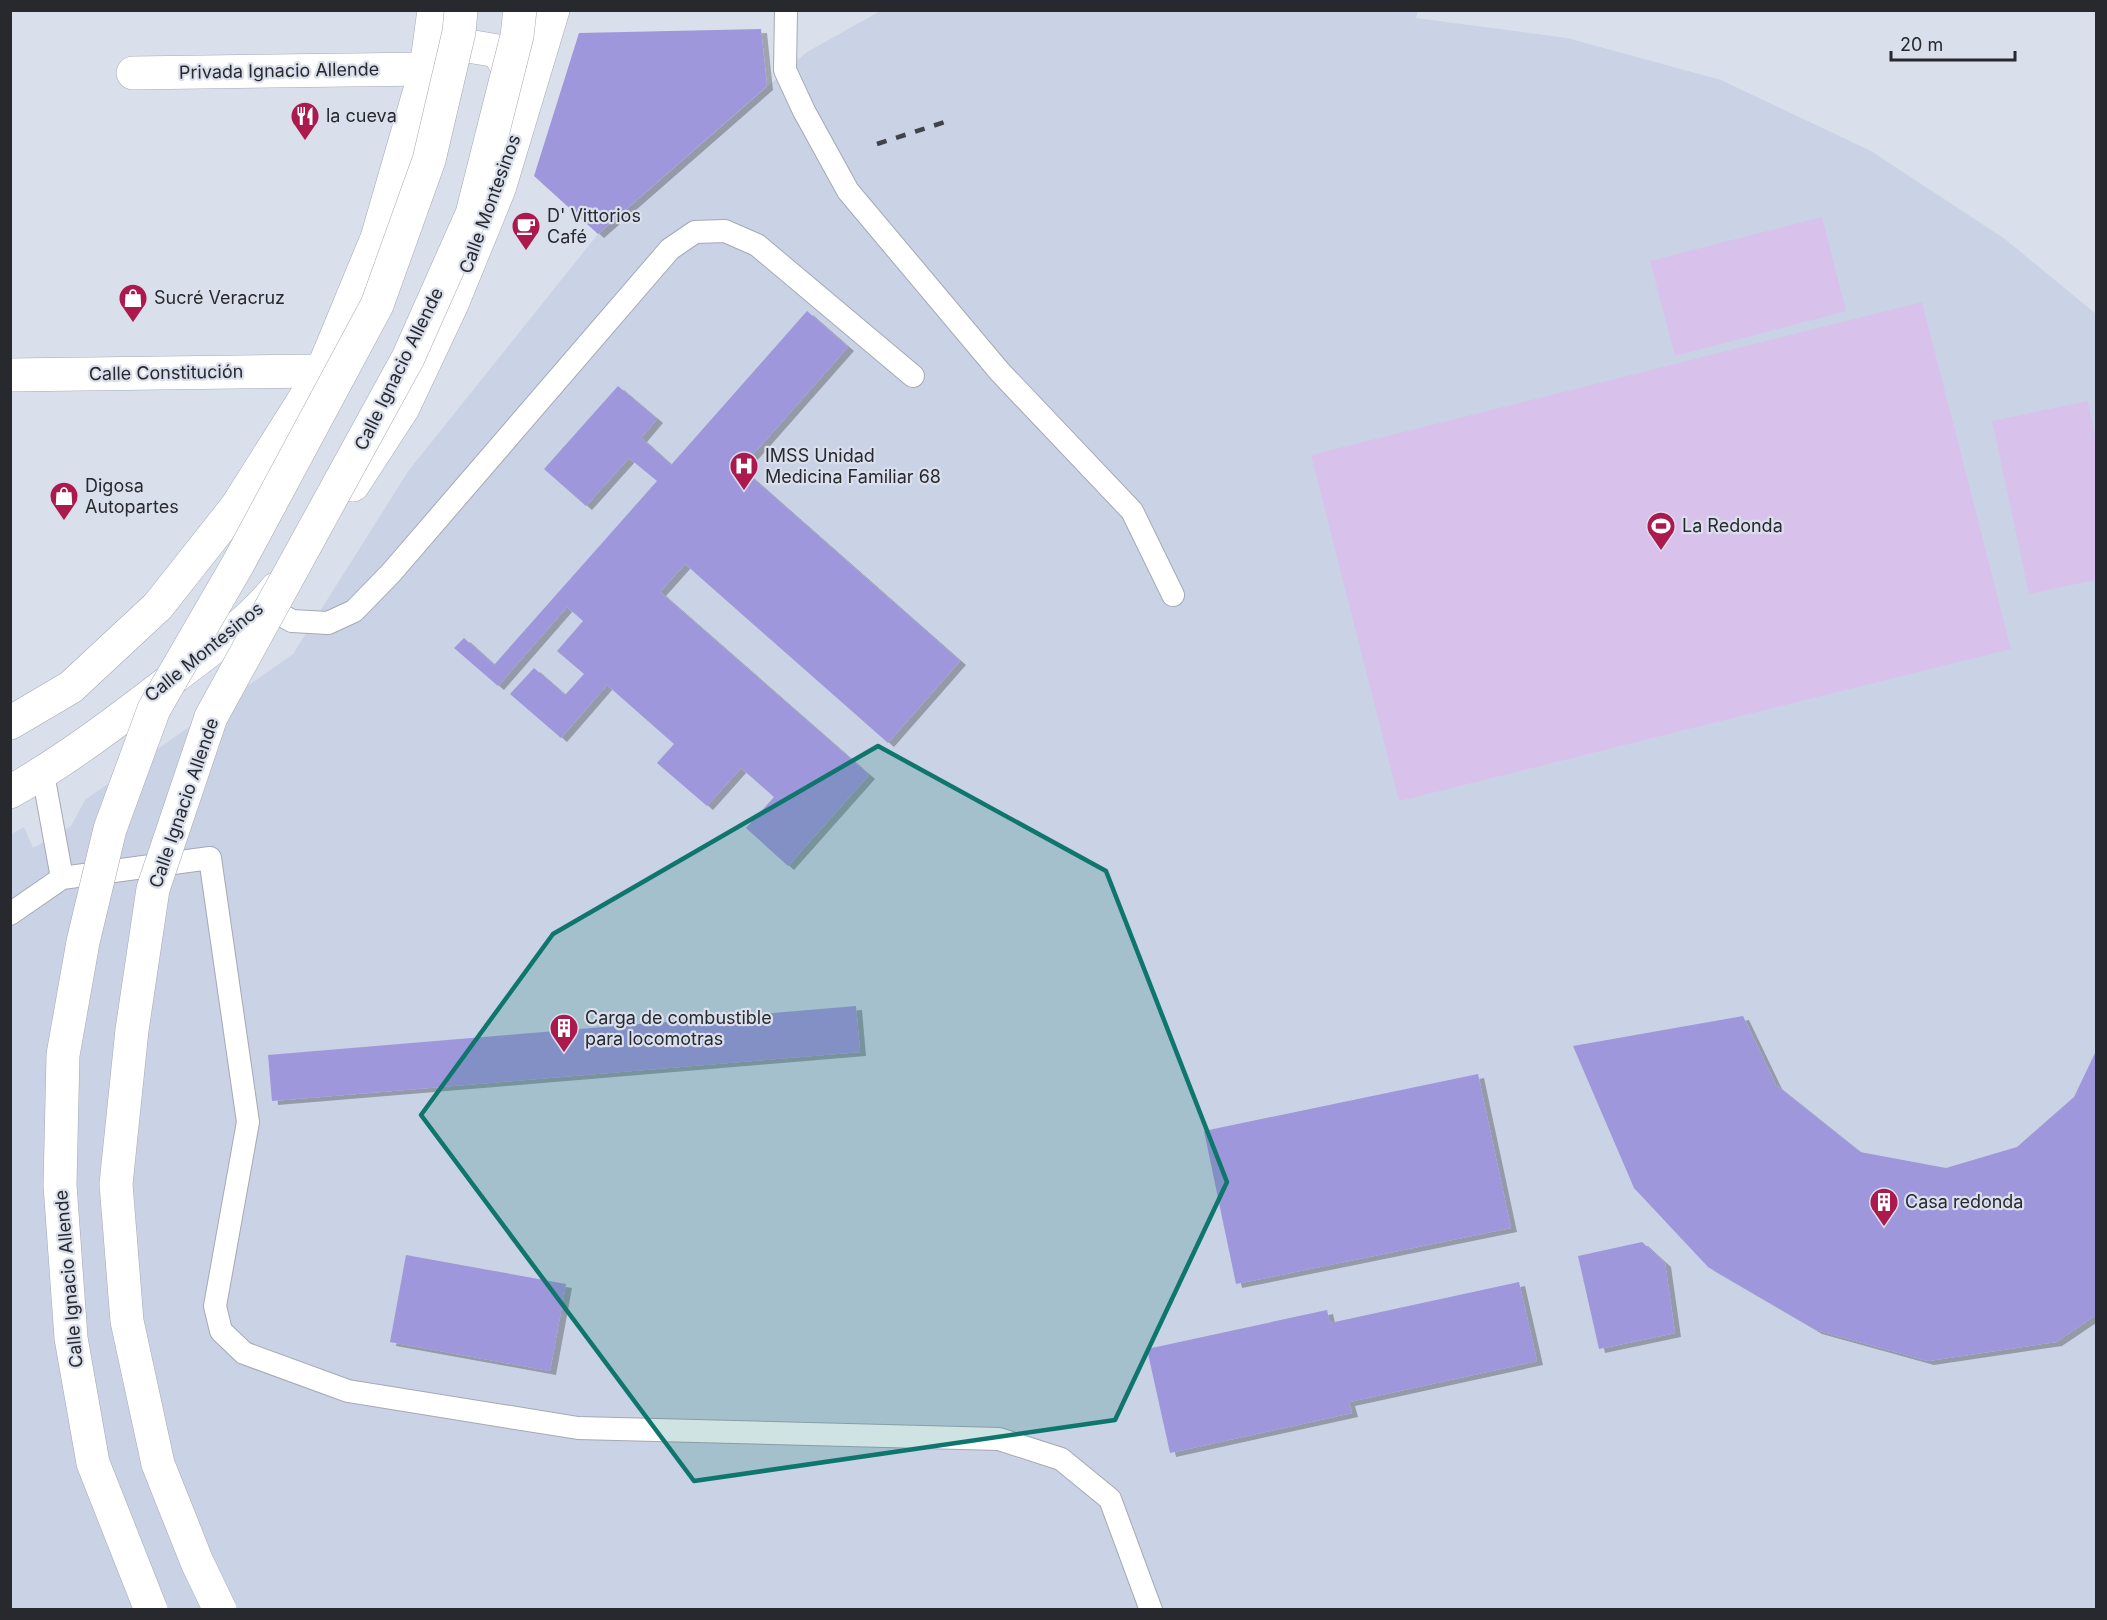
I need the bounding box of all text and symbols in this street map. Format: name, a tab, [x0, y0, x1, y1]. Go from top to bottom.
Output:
scale bar	[1891, 24, 2016, 62]
text: 20 m	[1900, 34, 1943, 55]
street label: Privada Ignacio Allende	[179, 58, 379, 83]
restaurant icon: la cueva	[289, 100, 321, 142]
place label: la cueva	[326, 105, 397, 126]
street label: Calle Montesinos	[455, 132, 524, 276]
place label: D' Vittorios Café	[547, 205, 641, 247]
cafe icon: D' Vittorios Café	[510, 210, 542, 252]
shop icon: Sucré Veracruz	[117, 282, 149, 324]
street label: Calle Ignacio Allende	[350, 284, 447, 454]
place label: Sucré Veracruz	[154, 287, 285, 308]
street label: Calle Constitución	[89, 361, 243, 384]
place label: IMSS Unidad Medicina Familiar 68	[765, 445, 941, 487]
hospital icon: IMSS Unidad Medicina Familiar 68	[728, 450, 760, 492]
place label: Digosa Autopartes	[85, 475, 179, 517]
shop icon: Digosa Autopartes	[48, 480, 80, 522]
sports icon: La Redonda	[1645, 510, 1677, 552]
place label: La Redonda	[1682, 515, 1783, 536]
street label: Calle Montesinos	[140, 597, 267, 706]
street label: Calle Ignacio Allende	[145, 715, 223, 891]
place label: Carga de combustible para locomotras	[585, 1007, 772, 1049]
building icon: Carga de combustible para locomotras	[548, 1012, 580, 1054]
building icon: Casa redonda	[1868, 1186, 1900, 1228]
street label: Calle Ignacio Allende	[50, 1189, 87, 1369]
place label: Casa redonda	[1905, 1191, 2023, 1212]

